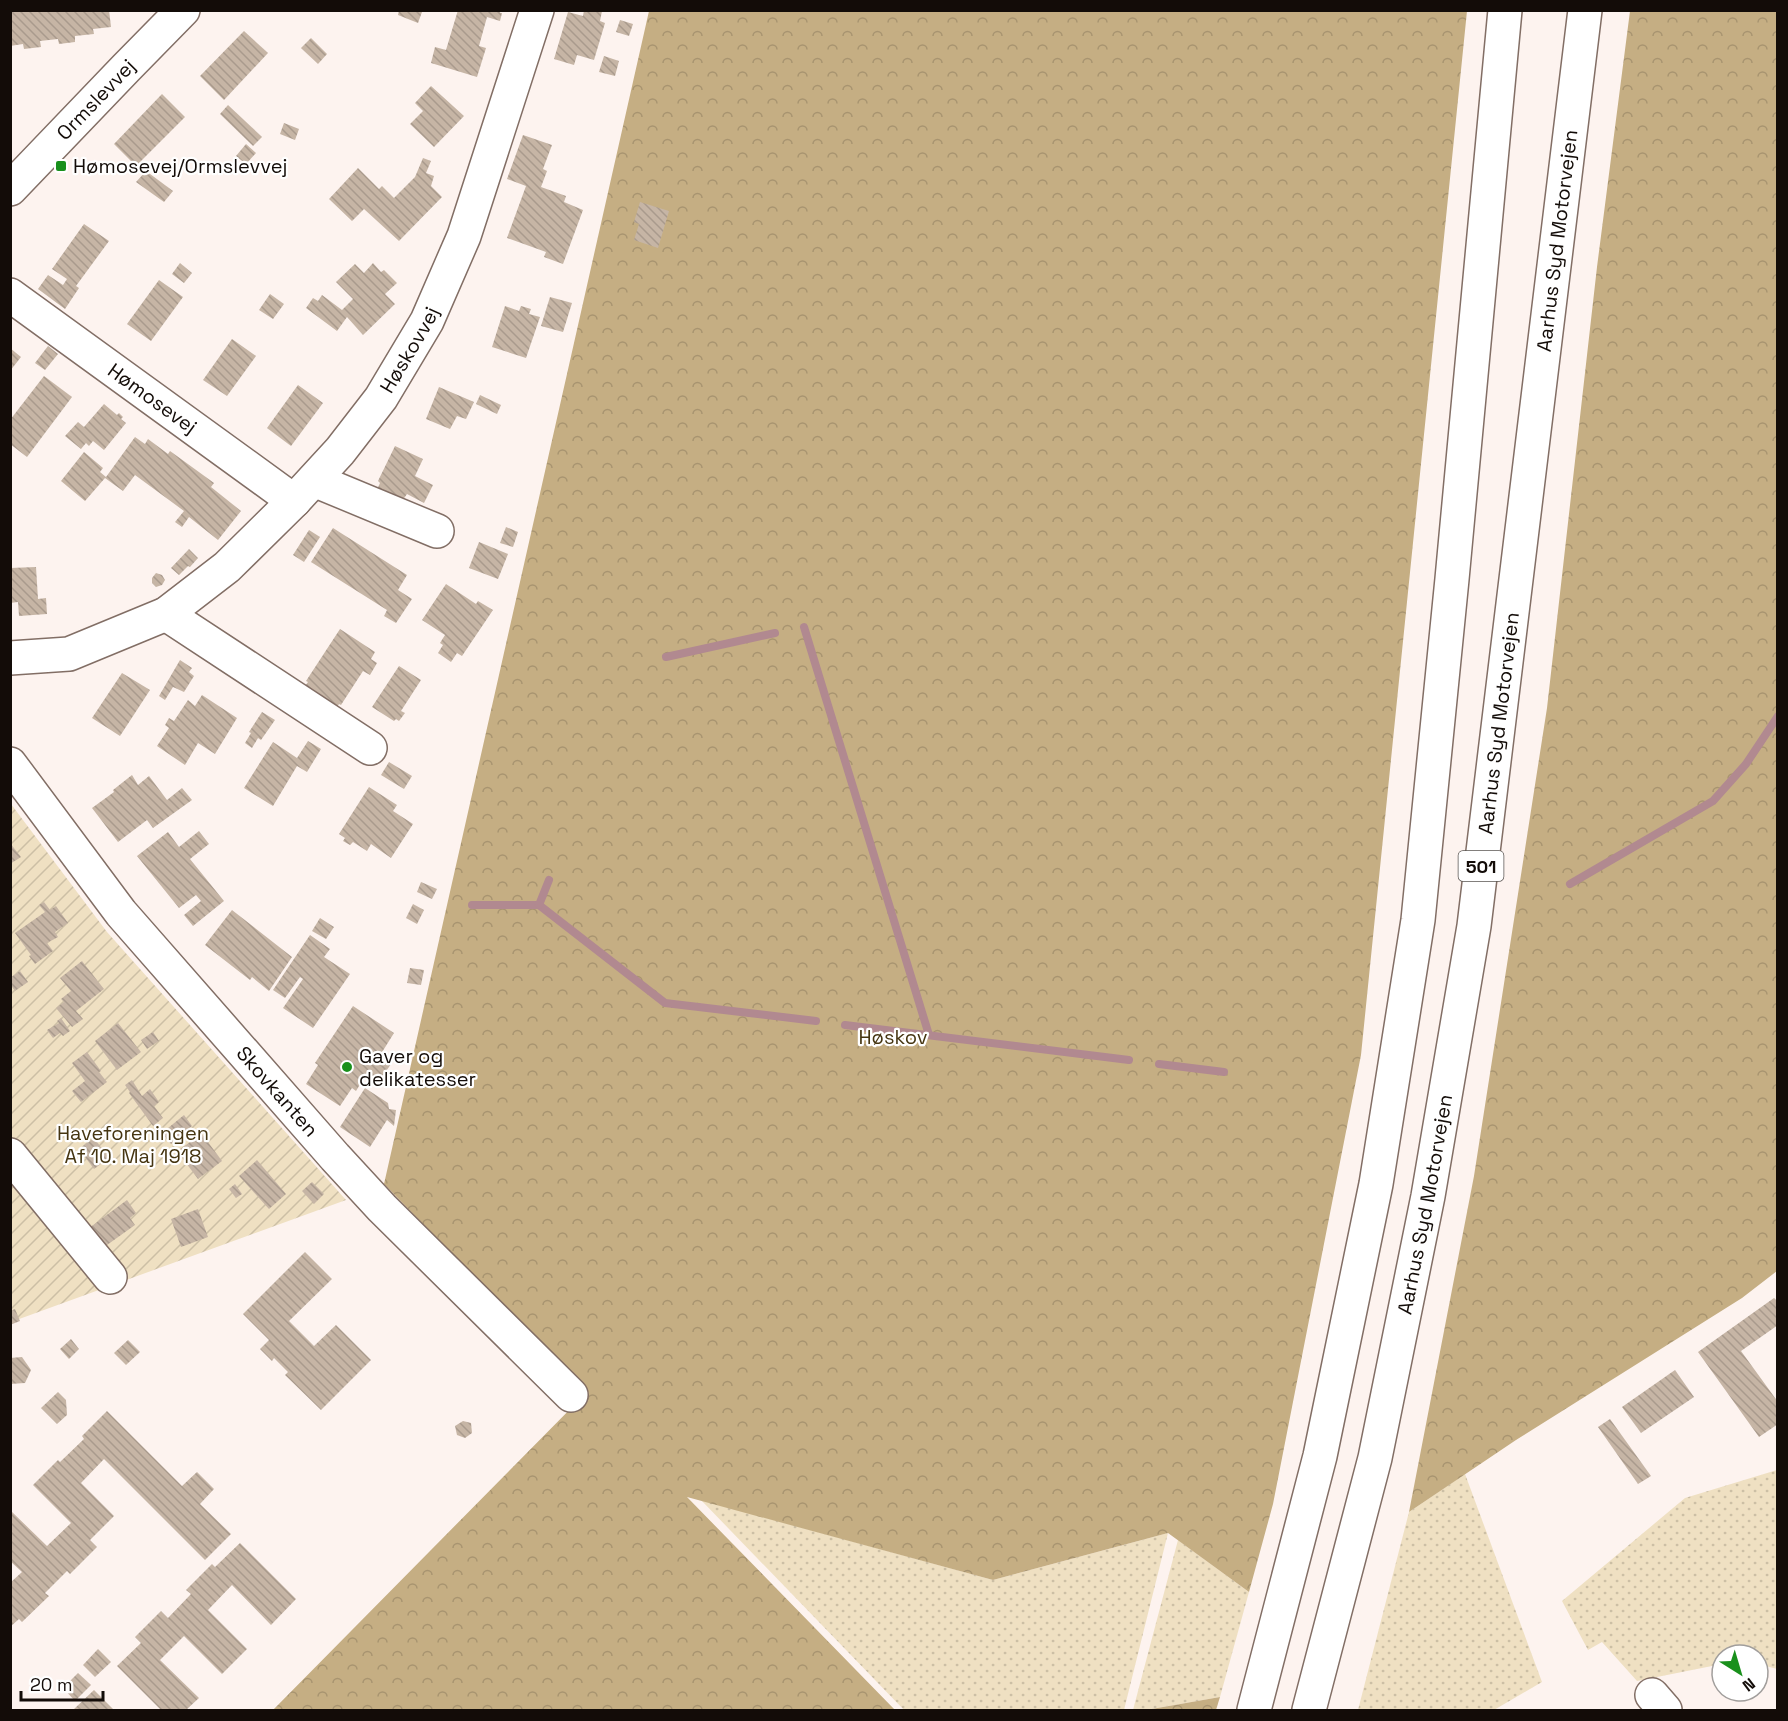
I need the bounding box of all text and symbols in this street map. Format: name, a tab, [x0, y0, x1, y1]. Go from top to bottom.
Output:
street label: Ormslevvej	[51, 53, 141, 146]
street label: Aarhus Syd Motorvejen	[1531, 128, 1583, 353]
place label: Hømosevej/Ormslevvej	[73, 153, 288, 179]
marker: Hømosevej/Ormslevvej	[54, 159, 68, 173]
street label: Høskovvej	[374, 303, 445, 398]
street label: Hømosevej	[103, 357, 202, 439]
street label: Aarhus Syd Motorvejen	[1472, 611, 1525, 836]
road number: 501	[1458, 851, 1504, 881]
park label: Høskov	[859, 1024, 928, 1050]
street label: Skovkanten	[231, 1041, 324, 1142]
place label: Gaver og delikatesser	[359, 1043, 476, 1092]
marker: Gaver og delikatesser	[340, 1060, 354, 1074]
street label: Aarhus Syd Motorvejen	[1391, 1092, 1458, 1317]
park label: Haveforeningen Af 10. Maj 1918	[57, 1120, 209, 1169]
north arrow	[1710, 1643, 1770, 1703]
scale bar	[21, 1664, 104, 1702]
text: 20 m	[30, 1673, 73, 1696]
text: N	[1738, 1673, 1759, 1696]

